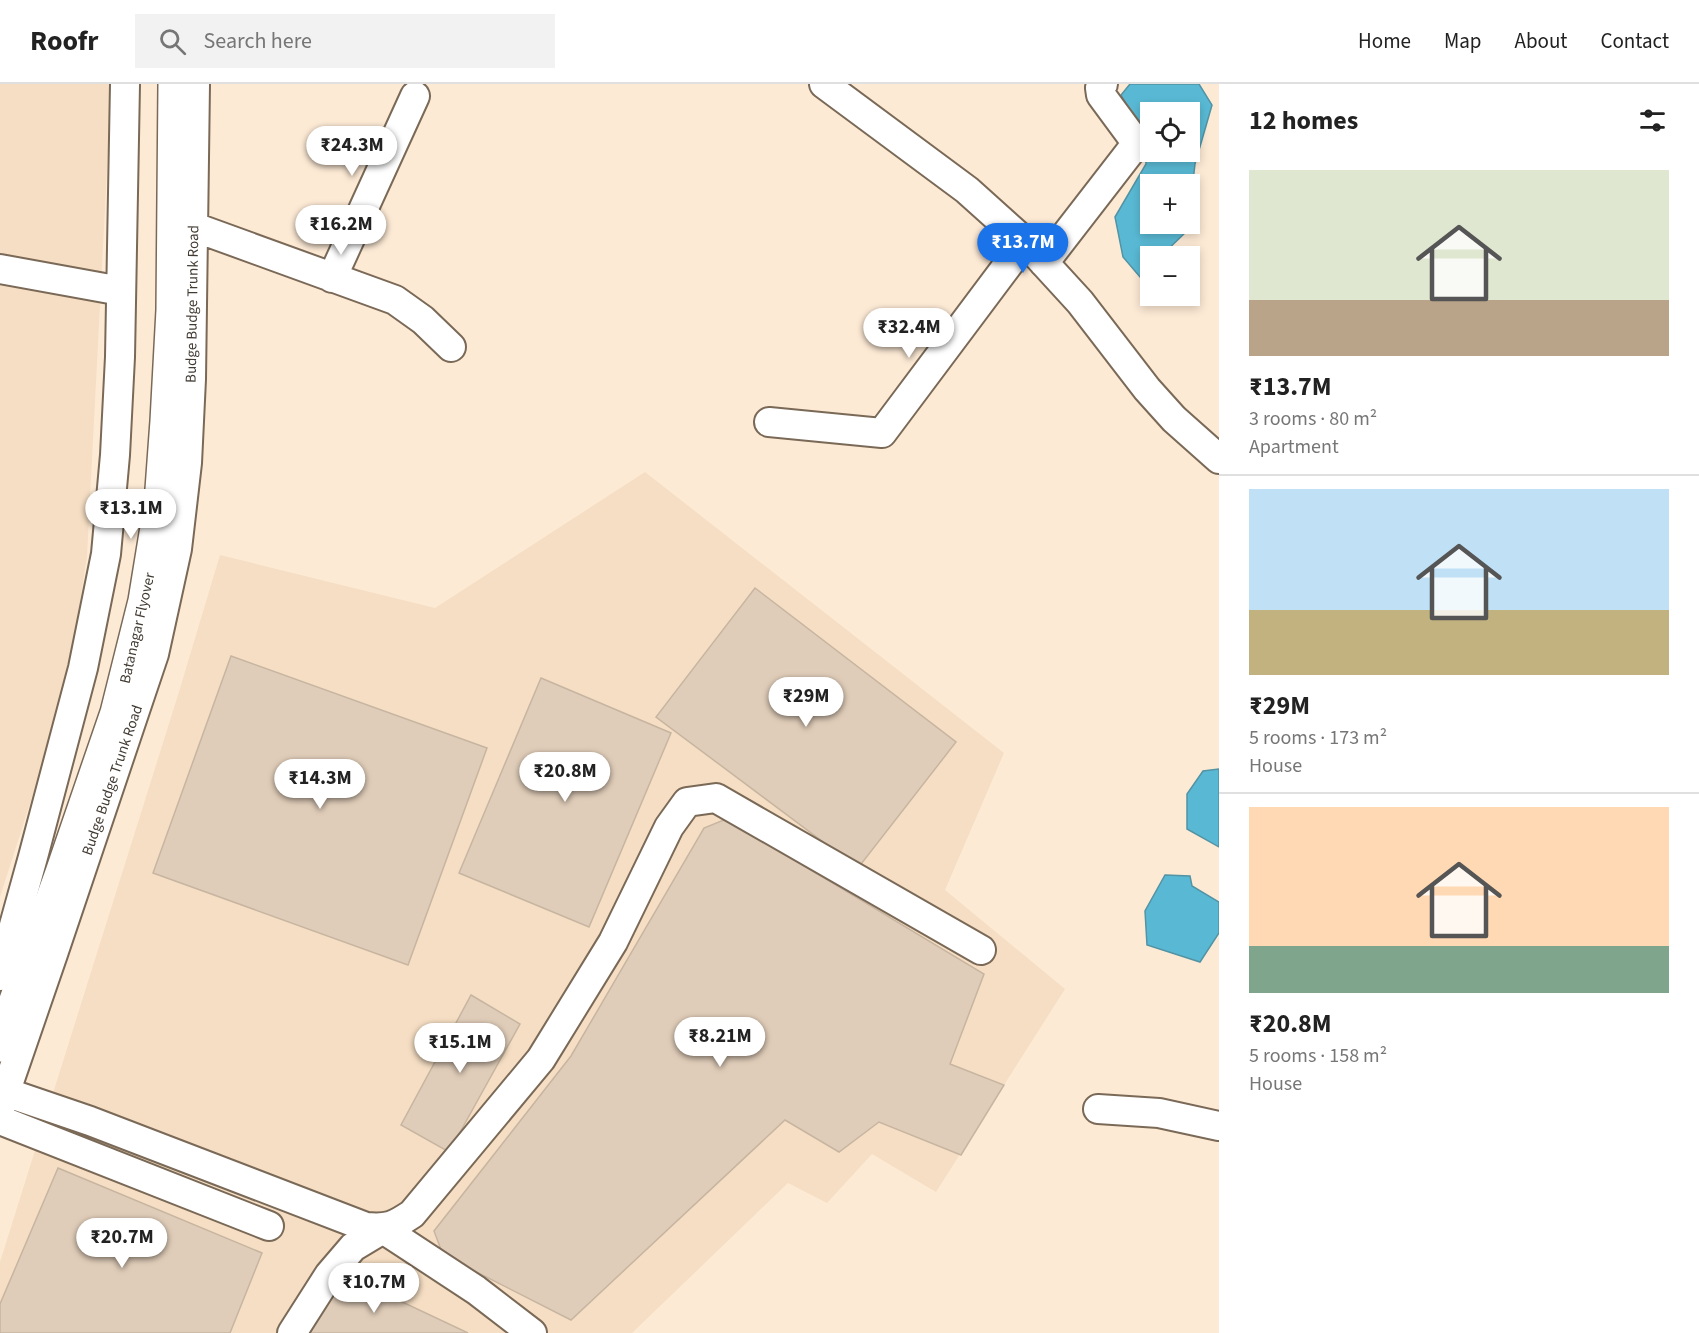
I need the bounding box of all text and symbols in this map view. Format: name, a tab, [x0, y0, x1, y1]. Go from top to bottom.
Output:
search box	[135, 14, 555, 68]
text: Roofr	[30, 21, 99, 61]
icon: search	[156, 25, 189, 58]
text: Search here	[204, 25, 312, 57]
text: Home	[1358, 26, 1411, 56]
text: Map	[1444, 26, 1482, 56]
text: About	[1515, 26, 1567, 56]
text: Contact	[1600, 26, 1669, 56]
map controls	[1140, 102, 1200, 306]
button: locate	[1140, 102, 1200, 162]
text: 12 homes	[1249, 102, 1358, 139]
icon: filters	[1636, 104, 1669, 137]
pin: ₹24.3M	[303, 126, 401, 177]
text: ₹24.3M	[320, 131, 384, 159]
button: +	[1140, 174, 1200, 234]
pin: ₹16.2M	[292, 205, 390, 256]
icon: home	[1405, 209, 1513, 317]
text: ₹16.2M	[309, 210, 373, 238]
pin: ₹13.7M	[974, 223, 1072, 274]
street label: Budge Budge Trunk Road	[181, 225, 204, 383]
text: ₹13.7M	[991, 228, 1055, 256]
button: −	[1140, 246, 1200, 306]
pin: ₹32.4M	[860, 308, 958, 359]
text: ₹32.4M	[877, 313, 941, 341]
text: ₹13.7M	[1249, 368, 1332, 405]
text: 3 rooms · 80 m²	[1249, 405, 1377, 433]
text: Apartment	[1249, 433, 1339, 461]
pin: ₹13.1M	[82, 489, 180, 540]
text: ₹13.1M	[99, 494, 163, 522]
icon: home	[1405, 528, 1513, 636]
street label: Batanagar Flyover	[115, 570, 161, 686]
pin: ₹29M	[770, 677, 842, 728]
text: ₹29M	[783, 682, 829, 710]
text: ₹29M	[1249, 687, 1310, 724]
street label: Budge Budge Trunk Road	[77, 702, 148, 858]
text: 5 rooms · 173 m²	[1249, 724, 1387, 752]
pin: ₹20.8M	[516, 752, 614, 803]
text: House	[1249, 752, 1302, 780]
text: ₹20.8M	[533, 757, 597, 785]
pin: ₹14.3M	[271, 759, 369, 810]
text: ₹14.3M	[288, 764, 352, 792]
icon: home	[1405, 846, 1513, 954]
text: ₹20.8M	[1249, 1005, 1332, 1042]
pin: ₹8.21M	[671, 1017, 769, 1068]
text: ₹8.21M	[688, 1022, 752, 1050]
pin: ₹15.1M	[411, 1023, 509, 1074]
text: ₹15.1M	[428, 1028, 492, 1056]
text: 5 rooms · 158 m²	[1249, 1042, 1387, 1070]
text: House	[1249, 1070, 1302, 1098]
pin: ₹20.7M	[73, 1218, 171, 1269]
text: ₹20.7M	[90, 1223, 154, 1251]
pin: ₹10.7M	[325, 1263, 423, 1314]
text: ₹10.7M	[342, 1268, 406, 1296]

